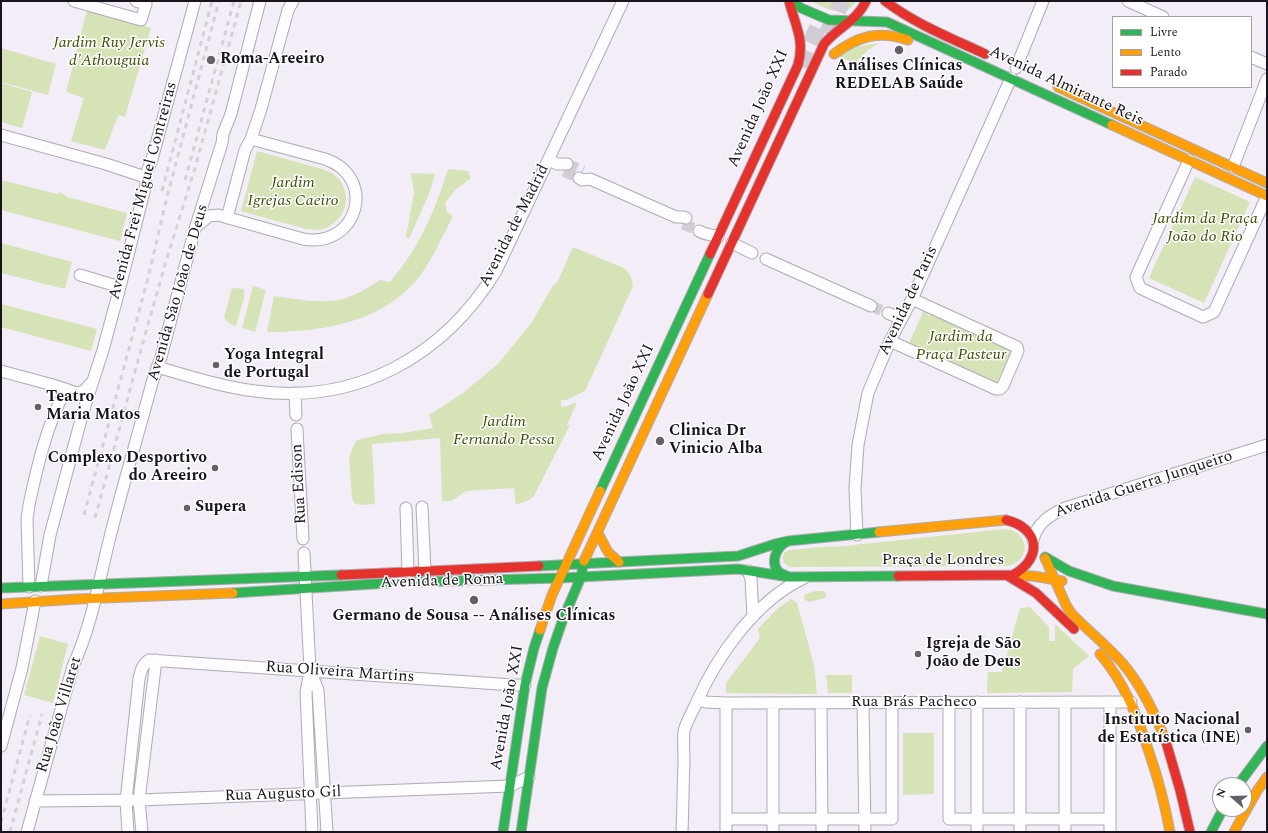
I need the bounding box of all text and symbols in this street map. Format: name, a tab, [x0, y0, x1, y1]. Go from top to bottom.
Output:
legend	[1112, 16, 1252, 88]
text: Livre	[1150, 23, 1178, 42]
park label: Jardim Ruy Jervis d'Athouguia	[53, 34, 165, 72]
street label: Avenida Almirante Reis	[986, 43, 1146, 131]
text: Lento	[1150, 43, 1181, 62]
marker: Análises Clínicas REDELAB Saúde	[893, 44, 905, 56]
street label: Avenida João XXI	[724, 47, 794, 171]
place label: Roma-Areeiro	[220, 50, 324, 70]
marker: Roma-Areeiro	[205, 54, 217, 66]
place label: Análises Clínicas REDELAB Saúde	[835, 57, 963, 95]
text: Parado	[1150, 63, 1187, 82]
street label: Avenida Frei Miguel Contreiras	[106, 80, 182, 302]
street label: Avenida de Madrid	[476, 162, 554, 290]
park label: Jardim Igrejas Caeiro	[247, 174, 339, 212]
street label: Avenida São João de Deus	[145, 202, 213, 384]
park label: Jardim da Praça João do Rio	[1152, 210, 1258, 248]
street label: Avenida de Paris	[875, 243, 943, 359]
park label: Jardim da Praça Pasteur	[916, 328, 1006, 366]
street label: Avenida João XXI	[589, 342, 659, 464]
place label: Yoga Integral de Portugal	[224, 346, 324, 384]
marker: Yoga Integral de Portugal	[211, 360, 221, 370]
place label: Teatro Maria Matos	[46, 388, 141, 426]
marker: Teatro Maria Matos	[33, 402, 43, 412]
park label: Jardim Fernando Pessa	[453, 413, 555, 451]
place label: Clinica Dr Vinicio Alba	[669, 422, 762, 460]
marker: Clinica Dr Vinicio Alba	[654, 435, 666, 447]
street label: Rua Edison	[288, 443, 312, 525]
street label: Avenida Guerra Junqueiro	[1053, 447, 1235, 523]
place label: Complexo Desportivo do Areeiro	[48, 449, 207, 487]
marker: Complexo Desportivo do Areeiro	[210, 463, 220, 473]
place label: Supera	[195, 498, 246, 518]
marker: Supera	[182, 503, 192, 513]
street label: Praça de Londres	[882, 551, 1004, 571]
street label: Avenida de Roma	[380, 570, 504, 594]
marker: Germano de Sousa -- Análises Clínicas	[468, 594, 480, 606]
place label: Germano de Sousa -- Análises Clínicas	[332, 607, 616, 627]
place label: Igreja de São João de Deus	[926, 635, 1021, 673]
street label: Avenida João XXI	[488, 644, 528, 772]
marker: Igreja de São João de Deus	[913, 649, 923, 659]
street label: Rua João Villaret	[33, 655, 87, 775]
street label: Rua Oliveira Martins	[265, 658, 415, 688]
street label: Rua Brás Pacheco	[851, 693, 977, 713]
place label: Instituto Nacional de Estatística (INE)	[1098, 711, 1240, 749]
marker: Instituto Nacional de Estatística (INE)	[1243, 725, 1253, 735]
north arrow	[1212, 777, 1252, 817]
street label: Rua Augusto Gil	[224, 783, 342, 807]
text: N	[1212, 786, 1231, 800]

